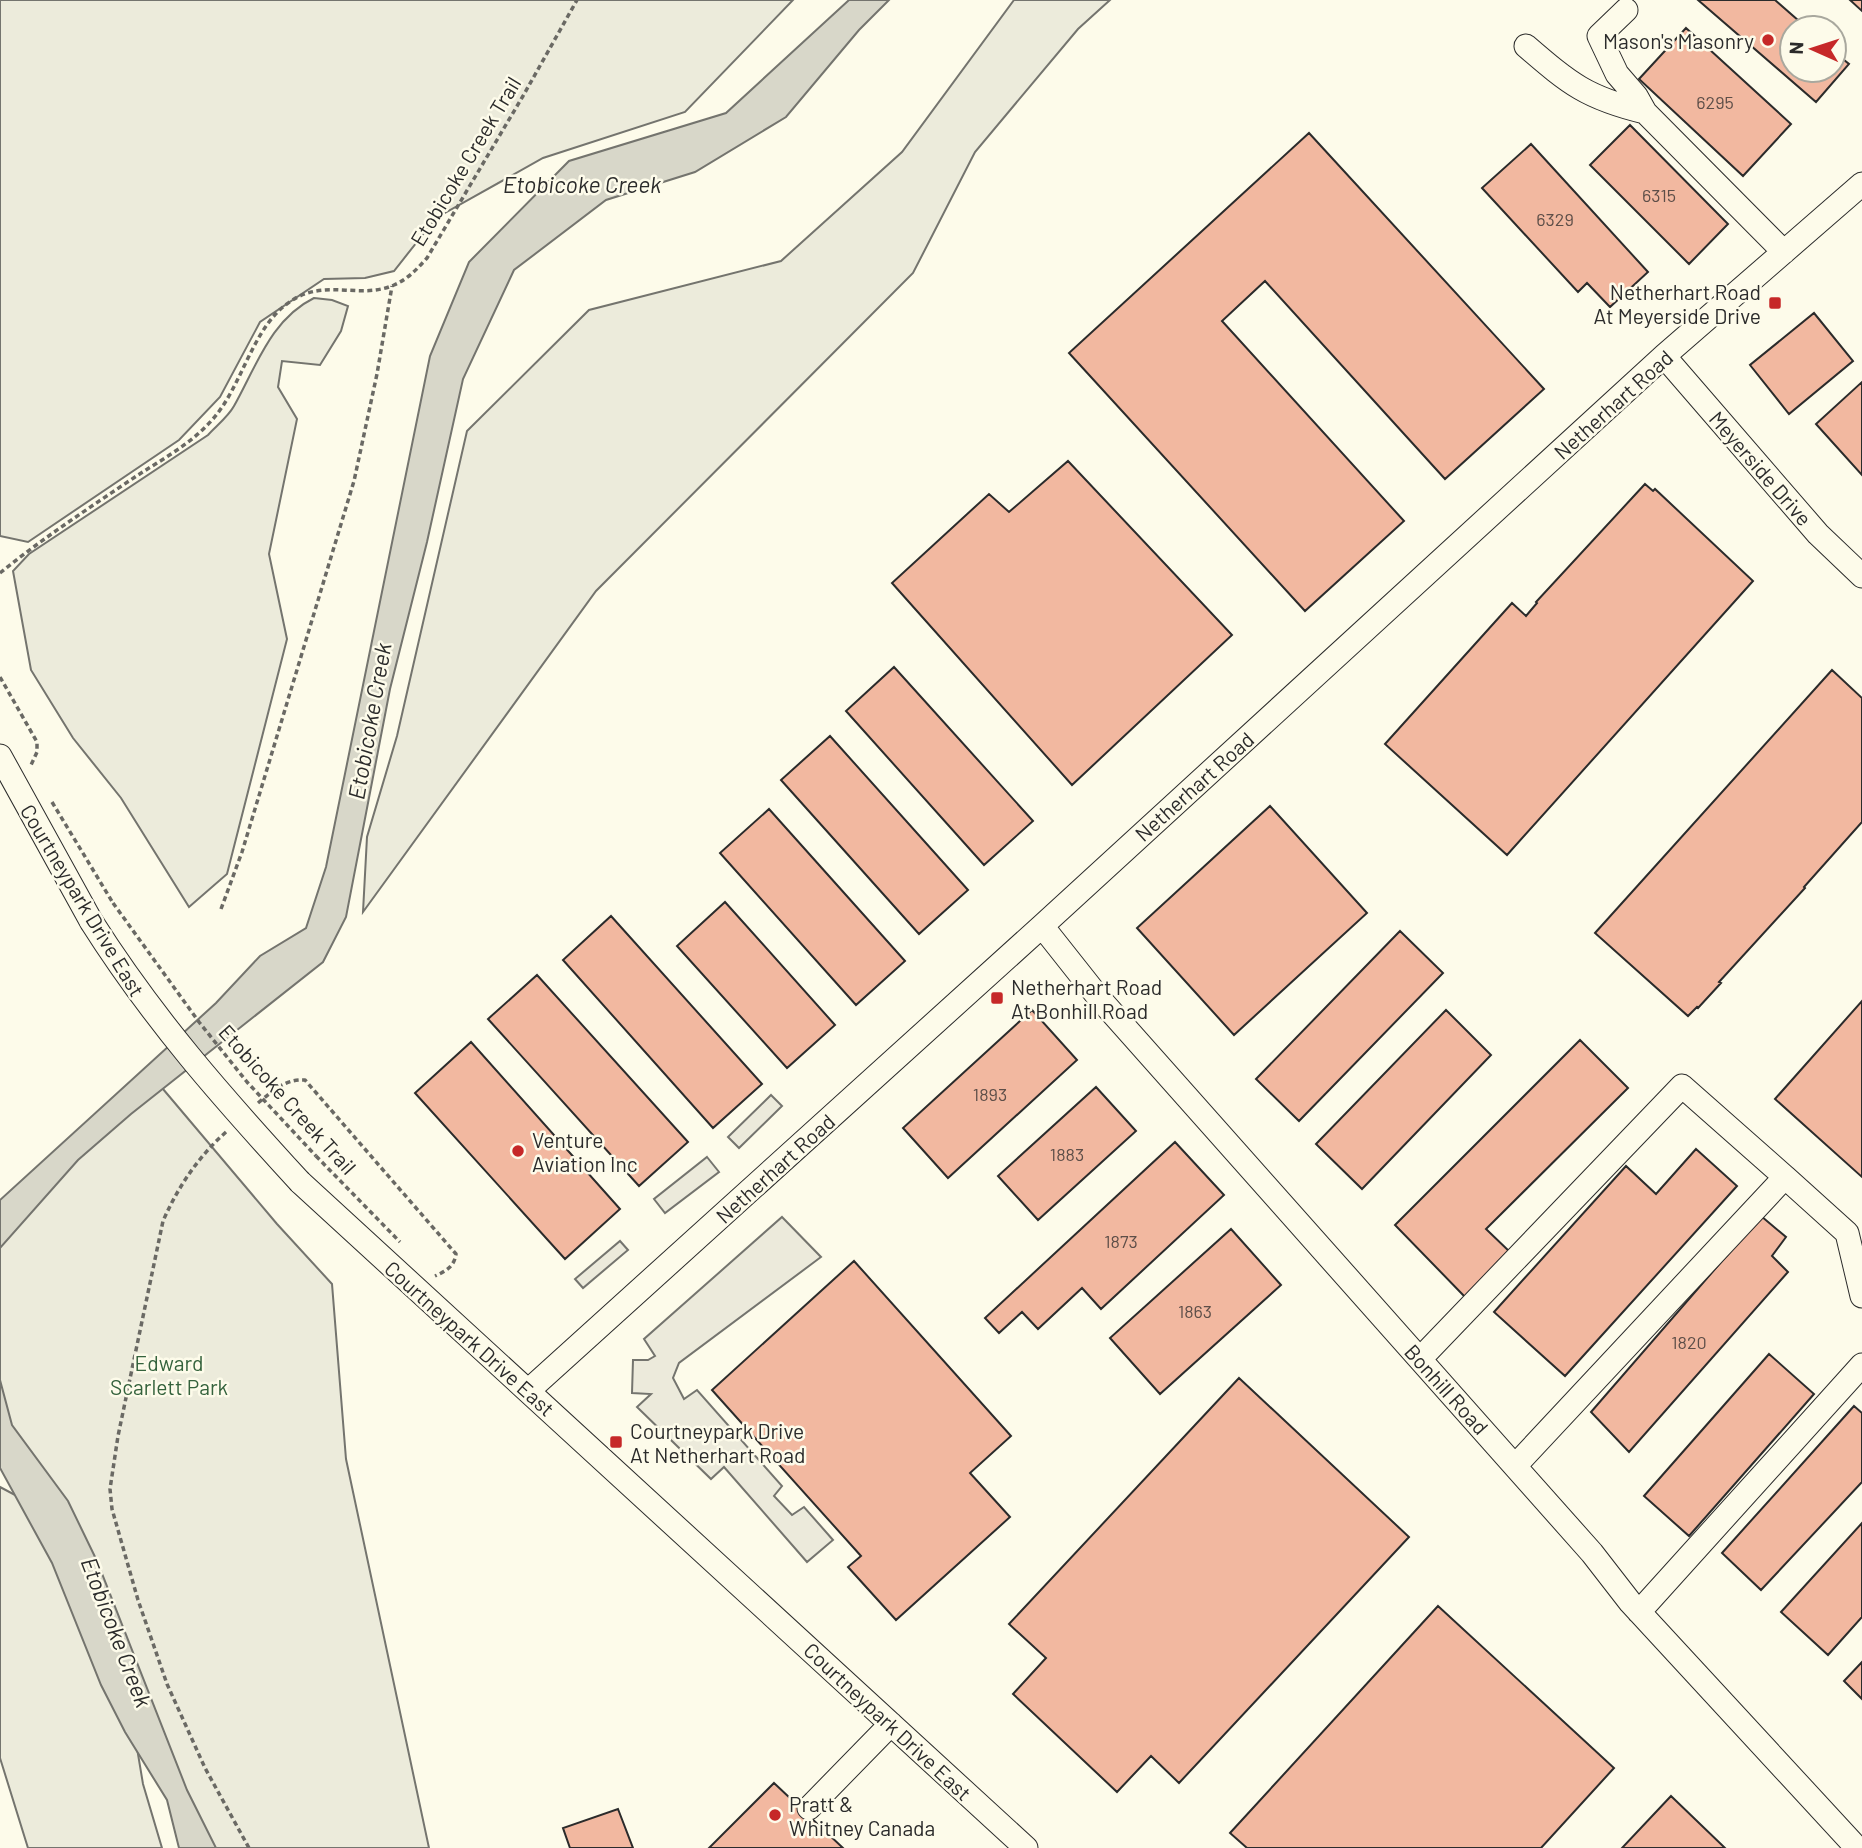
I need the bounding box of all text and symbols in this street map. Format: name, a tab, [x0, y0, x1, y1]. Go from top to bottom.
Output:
north arrow	[1778, 14, 1848, 84]
place label: Mason's Masonry	[1603, 28, 1754, 53]
marker: Mason's Masonry	[1760, 32, 1776, 48]
text: N	[1784, 41, 1807, 55]
street label: Etobicoke Creek Trail	[405, 72, 525, 250]
house number: 6295	[1696, 91, 1734, 113]
water label: Etobicoke Creek	[503, 170, 661, 198]
house number: 6315	[1642, 184, 1676, 206]
house number: 6329	[1536, 208, 1574, 230]
place label: Netherhart Road At Meyerside Drive	[1594, 279, 1761, 328]
marker: Netherhart Road At Meyerside Drive	[1767, 295, 1783, 311]
street label: Netherhart Road	[1548, 344, 1678, 464]
street label: Meyerside Drive	[1705, 406, 1817, 530]
water label: Etobicoke Creek	[341, 640, 397, 802]
street label: Netherhart Road	[1129, 726, 1259, 846]
street label: Courtneypark Drive East	[16, 799, 150, 1001]
place label: Netherhart Road At Bonhill Road	[1011, 974, 1162, 1023]
marker: Netherhart Road At Bonhill Road	[989, 990, 1005, 1006]
street label: Etobicoke Creek Trail	[214, 1019, 362, 1179]
house number: 1893	[973, 1083, 1007, 1105]
street label: Netherhart Road	[710, 1108, 840, 1228]
place label: Venture Aviation Inc	[532, 1127, 638, 1176]
marker: Venture Aviation Inc	[510, 1143, 526, 1159]
house number: 1883	[1050, 1143, 1084, 1165]
house number: 1873	[1104, 1230, 1138, 1252]
street label: Courtneypark Drive East	[380, 1255, 560, 1421]
house number: 1863	[1178, 1300, 1212, 1322]
house number: 1820	[1671, 1331, 1707, 1353]
street label: Bonhill Road	[1400, 1339, 1494, 1439]
park label: Edward Scarlett Park	[110, 1350, 228, 1399]
place label: Courtneypark Drive At Netherhart Road	[630, 1418, 806, 1467]
marker: Courtneypark Drive At Netherhart Road	[608, 1434, 624, 1450]
water label: Etobicoke Creek	[76, 1553, 158, 1711]
street label: Courtneypark Drive East	[799, 1637, 977, 1805]
place label: Pratt & Whitney Canada	[789, 1791, 935, 1840]
marker: Pratt & Whitney Canada	[767, 1807, 783, 1823]

